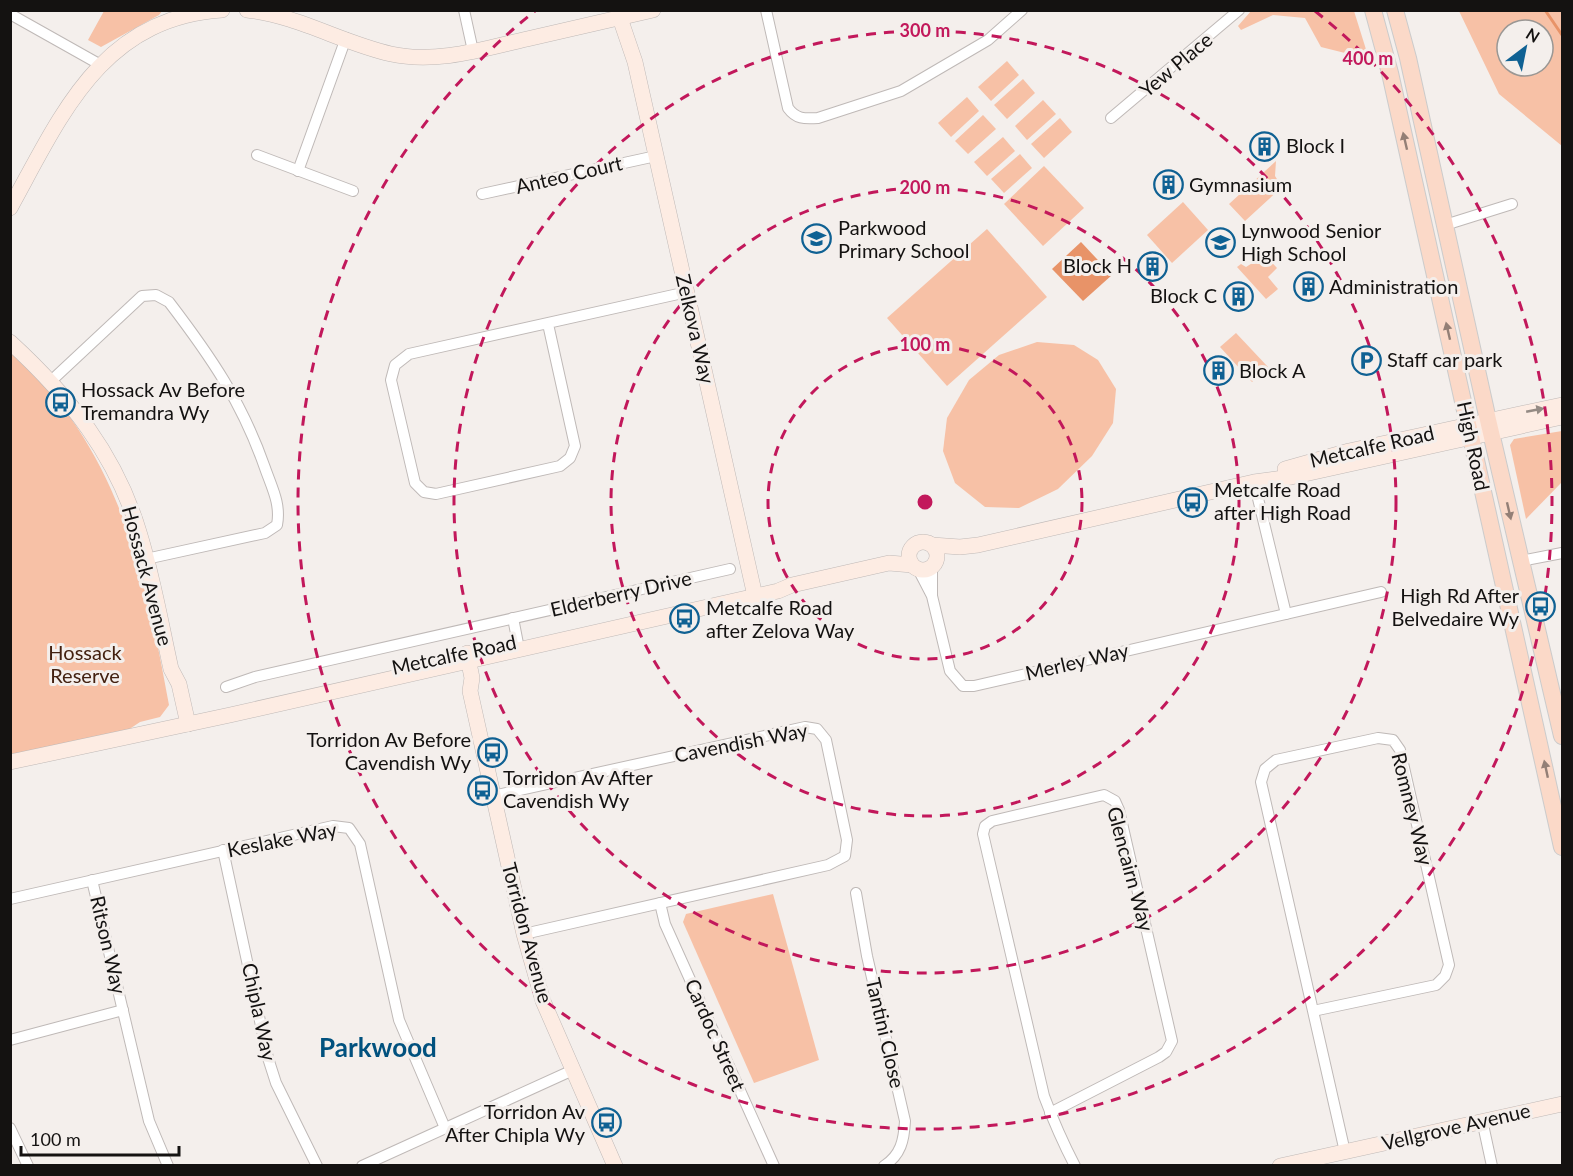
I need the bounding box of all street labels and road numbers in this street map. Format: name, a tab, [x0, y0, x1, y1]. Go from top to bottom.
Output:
street label: Yew Place	[1134, 27, 1217, 102]
street label: Anteo Court	[513, 150, 624, 198]
street label: Zelkova Way	[672, 272, 720, 387]
street label: High Road	[1453, 399, 1495, 493]
street label: Metcalfe Road	[1307, 420, 1436, 472]
street label: Hossack Avenue	[118, 503, 178, 648]
street label: Elderberry Drive	[548, 565, 694, 621]
street label: Metcalfe Road	[389, 629, 518, 679]
street label: Merley Way	[1023, 637, 1131, 685]
street label: Cavendish Way	[672, 717, 810, 767]
street label: Romney Way	[1387, 750, 1439, 868]
street label: Glencairn Way	[1103, 804, 1159, 934]
street label: Keslake Way	[225, 817, 339, 861]
street label: Torridon Avenue	[498, 860, 558, 1006]
street label: Ritson Way	[86, 893, 132, 997]
street label: Chipla Way	[238, 961, 282, 1064]
street label: Cardoc Street	[681, 975, 751, 1094]
street label: Tantini Close	[862, 975, 910, 1090]
street label: Vellgrove Avenue	[1379, 1097, 1532, 1155]

